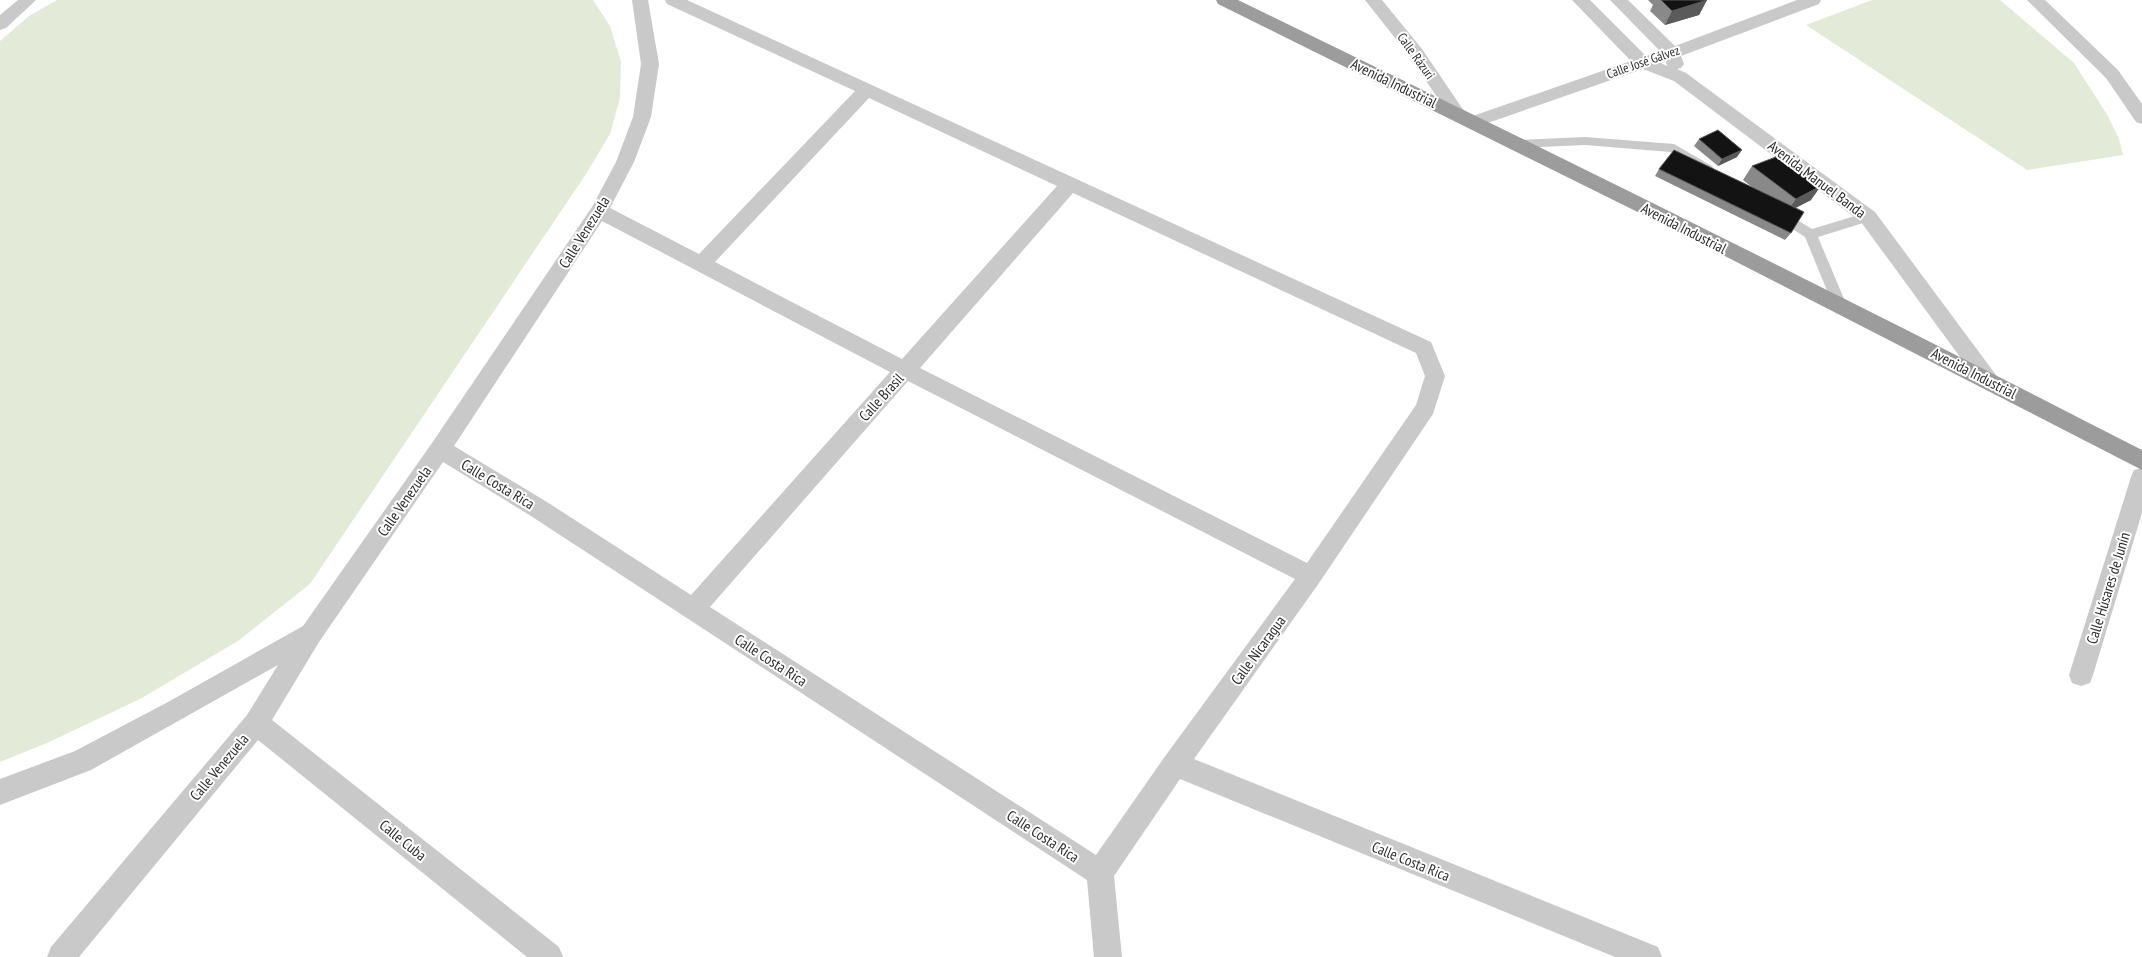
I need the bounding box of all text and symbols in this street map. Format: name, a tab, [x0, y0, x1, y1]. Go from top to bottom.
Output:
street label: Calle Rázuri	[1393, 29, 1439, 83]
street label: Calle José Gálvez	[1604, 41, 1682, 82]
street label: Avenida Industrial	[1348, 54, 1441, 112]
street label: Avenida Manuel Banda	[1764, 136, 1870, 222]
street label: Calle Venezuela	[554, 192, 614, 272]
street label: Avenida Industrial	[1638, 198, 1730, 258]
street label: Avenida Industrial	[1928, 343, 2020, 403]
street label: Calle Brasil	[855, 369, 908, 425]
street label: Calle Costa Rica	[458, 455, 538, 513]
street label: Calle Venezuela	[373, 462, 435, 540]
street label: Calle Húsares de Junín	[2082, 530, 2134, 646]
street label: Calle Nicaragua	[1227, 612, 1289, 688]
street label: Calle Costa Rica	[731, 630, 811, 690]
street label: Calle Venezuela	[186, 730, 252, 804]
street label: Calle Costa Rica	[1003, 806, 1083, 866]
street label: Calle Cuba	[376, 815, 430, 865]
street label: Calle Costa Rica	[1369, 837, 1453, 885]

